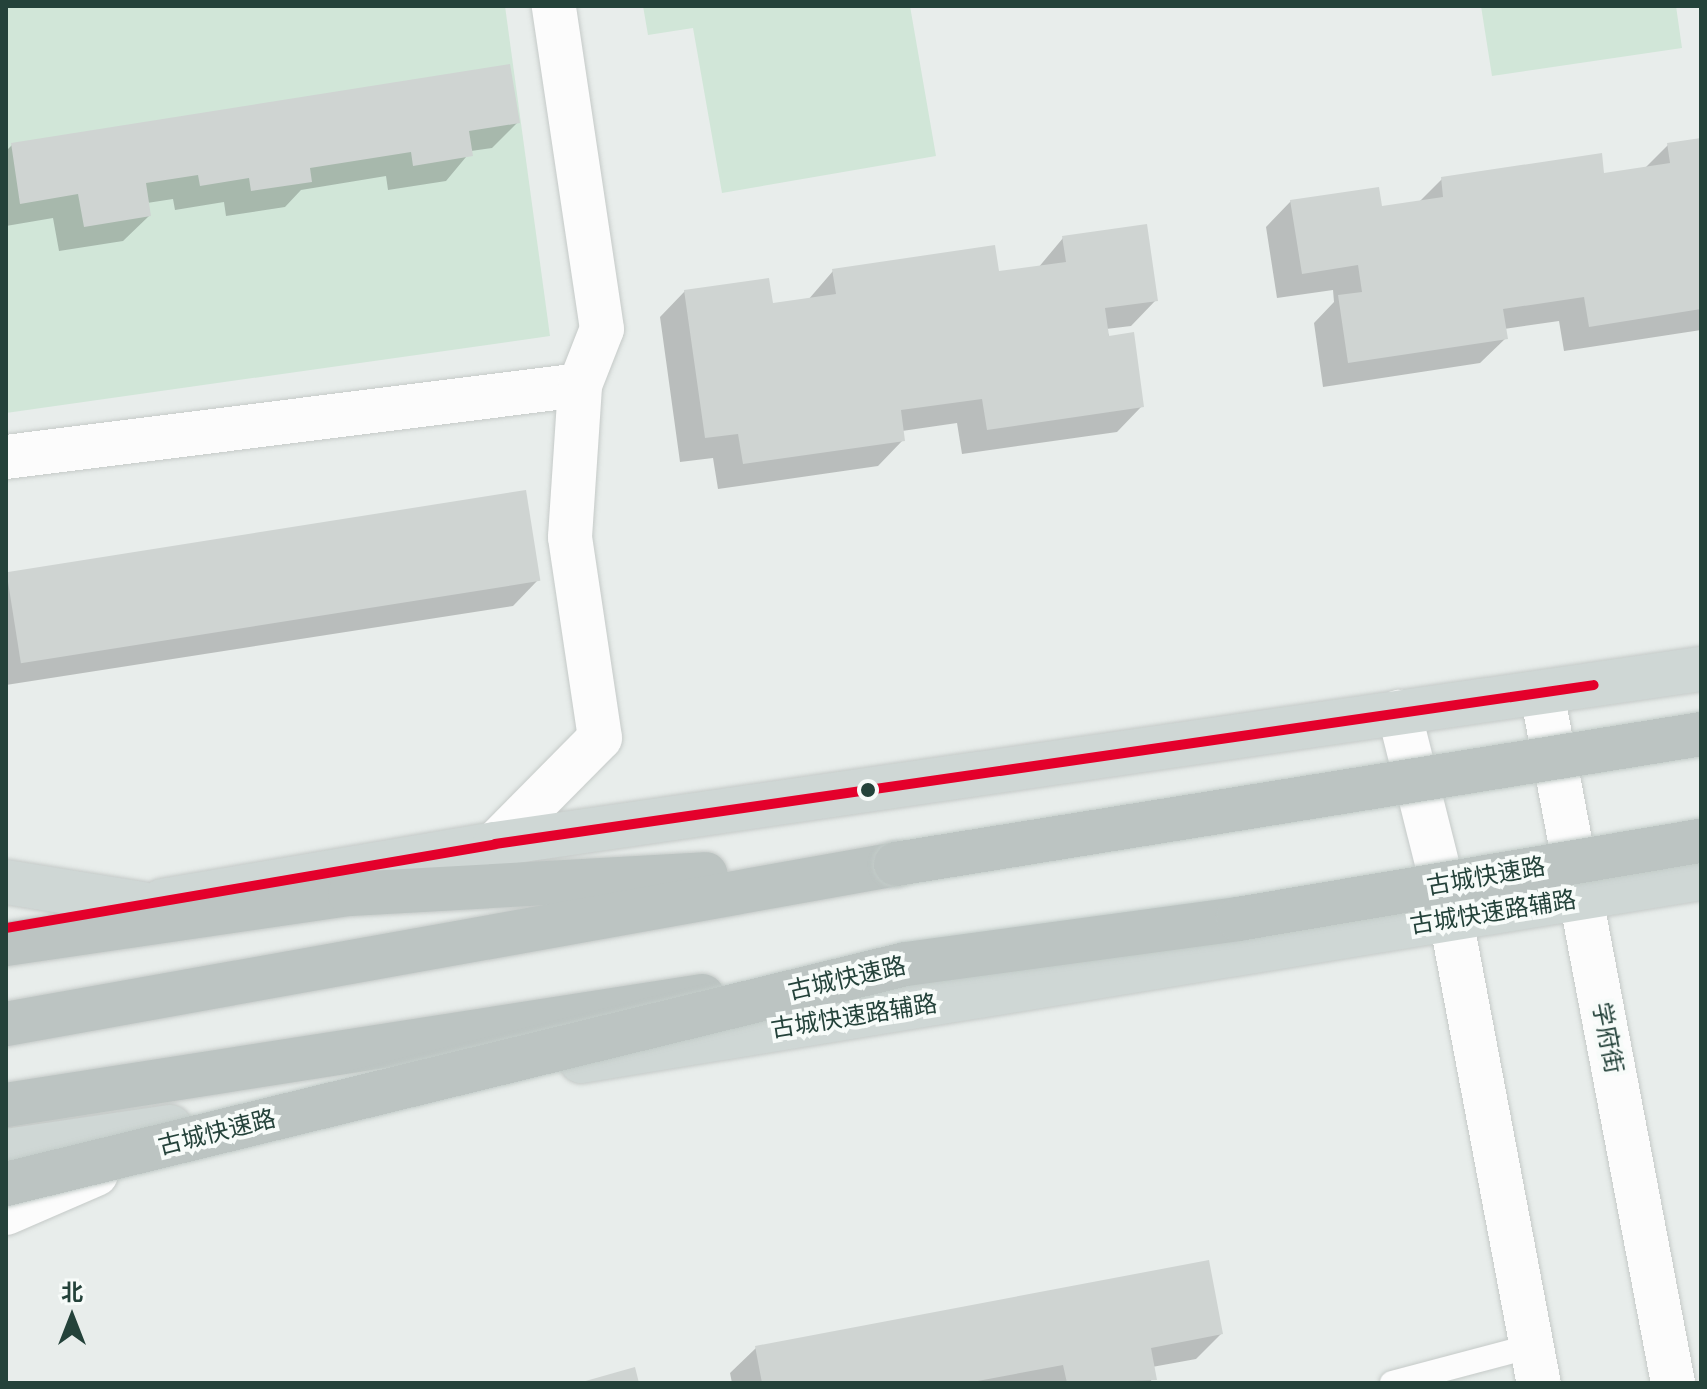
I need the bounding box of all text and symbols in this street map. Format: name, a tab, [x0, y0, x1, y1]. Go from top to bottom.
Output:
unlabelled marker	[860, 782, 876, 798]
street label: 古城快速路	[1424, 852, 1548, 902]
street label: 古城快速路辅路	[1408, 886, 1578, 940]
street label: 古城快速路	[785, 951, 909, 1007]
street label: 古城快速路辅路	[769, 990, 939, 1044]
street label: 学府街	[1586, 1000, 1628, 1076]
street label: 古城快速路	[155, 1105, 279, 1161]
north arrow	[32, 1277, 112, 1357]
text: 北	[61, 1278, 83, 1308]

